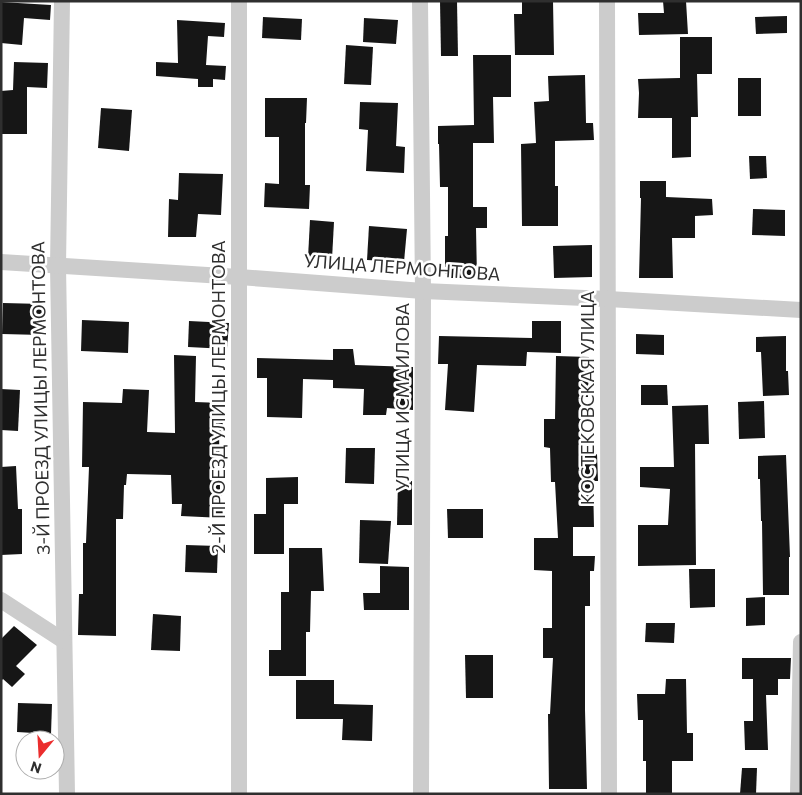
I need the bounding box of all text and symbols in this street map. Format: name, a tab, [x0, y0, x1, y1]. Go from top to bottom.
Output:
street label: 2-Й ПРОЕЗД УЛИЦЫ ЛЕРМОНТОВА	[207, 240, 229, 554]
street label: 3-Й ПРОЕЗД УЛИЦЫ ЛЕРМОНТОВА	[26, 241, 54, 555]
street label: УЛИЦА ЛЕРМОНТОВА	[303, 249, 501, 285]
street label: КОСТЕКОВСКАЯ УЛИЦА	[576, 291, 598, 505]
street label: УЛИЦА ИСМАИЛОВА	[391, 303, 413, 491]
north arrow	[15, 730, 65, 780]
text: N	[28, 758, 43, 778]

